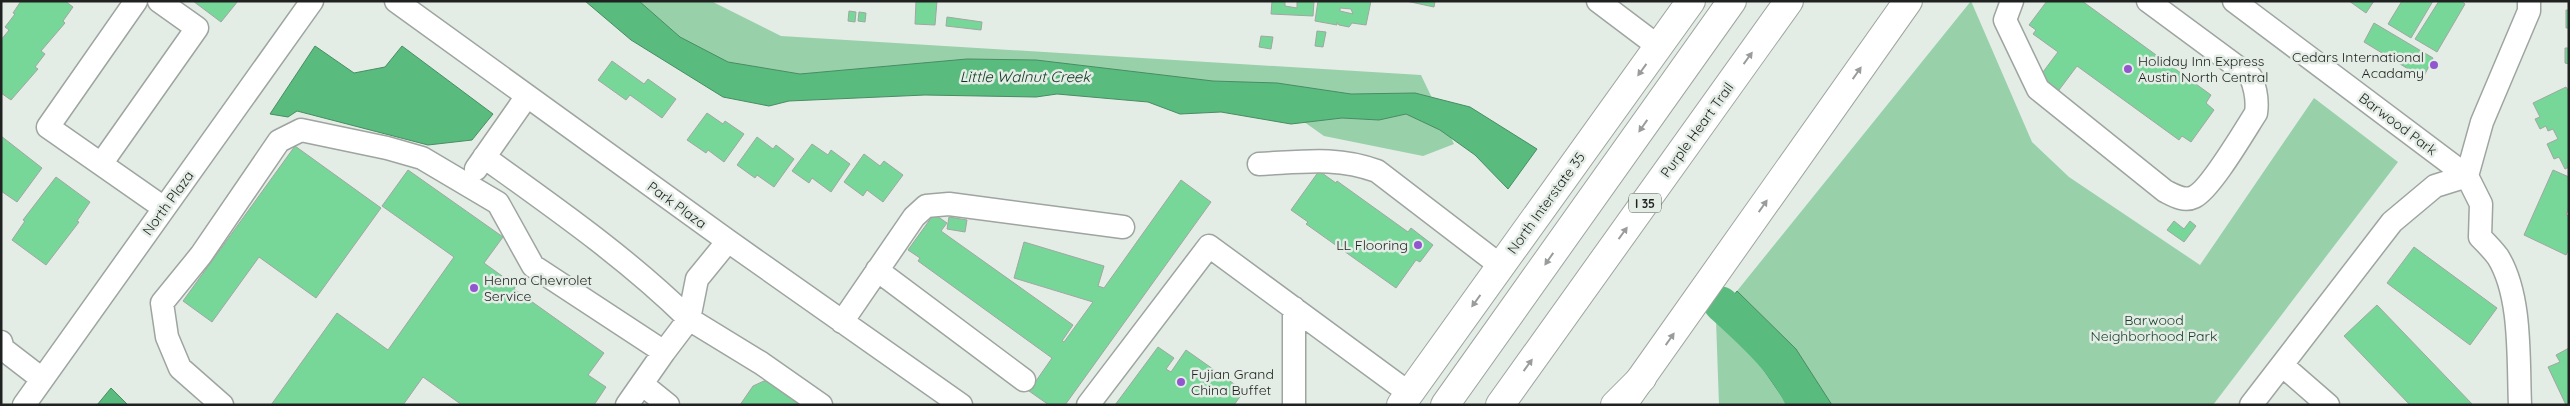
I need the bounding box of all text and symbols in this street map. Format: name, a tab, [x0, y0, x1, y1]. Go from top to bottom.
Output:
place label: Cedars International Acadamy	[2292, 48, 2424, 82]
one-way arrow	[1743, 52, 1753, 65]
place label: Holiday Inn Express Austin North Central	[2138, 52, 2268, 86]
marker: Cedars International Acadamy	[2428, 59, 2440, 71]
one-way arrow	[1637, 63, 1647, 76]
marker: Holiday Inn Express Austin North Central	[2122, 63, 2134, 75]
one-way arrow	[1852, 66, 1862, 80]
water label: Little Walnut Creek	[960, 67, 1092, 86]
street label: Purple Heart Trail	[1657, 79, 1737, 181]
street label: Barwood Park	[2355, 89, 2441, 159]
one-way arrow	[1638, 120, 1648, 133]
street label: North Interstate 35	[1503, 149, 1589, 257]
street label: North Plaza	[138, 167, 198, 239]
street label: Park Plaza	[644, 178, 710, 232]
road number: I 35	[1629, 194, 1661, 212]
one-way arrow	[1758, 199, 1768, 213]
one-way arrow	[1618, 226, 1628, 240]
place label: LL Flooring	[1336, 236, 1408, 254]
marker: LL Flooring	[1412, 239, 1424, 251]
one-way arrow	[1544, 252, 1554, 266]
place label: Henna Chevrolet Service	[484, 271, 592, 305]
marker: Henna Chevrolet Service	[468, 282, 480, 294]
one-way arrow	[1471, 294, 1481, 308]
park label: Barwood Neighborhood Park	[2091, 311, 2217, 345]
one-way arrow	[1665, 332, 1675, 345]
one-way arrow	[1523, 358, 1533, 372]
place label: Fujian Grand China Buffet	[1191, 365, 1274, 399]
marker: Fujian Grand China Buffet	[1175, 376, 1187, 388]

